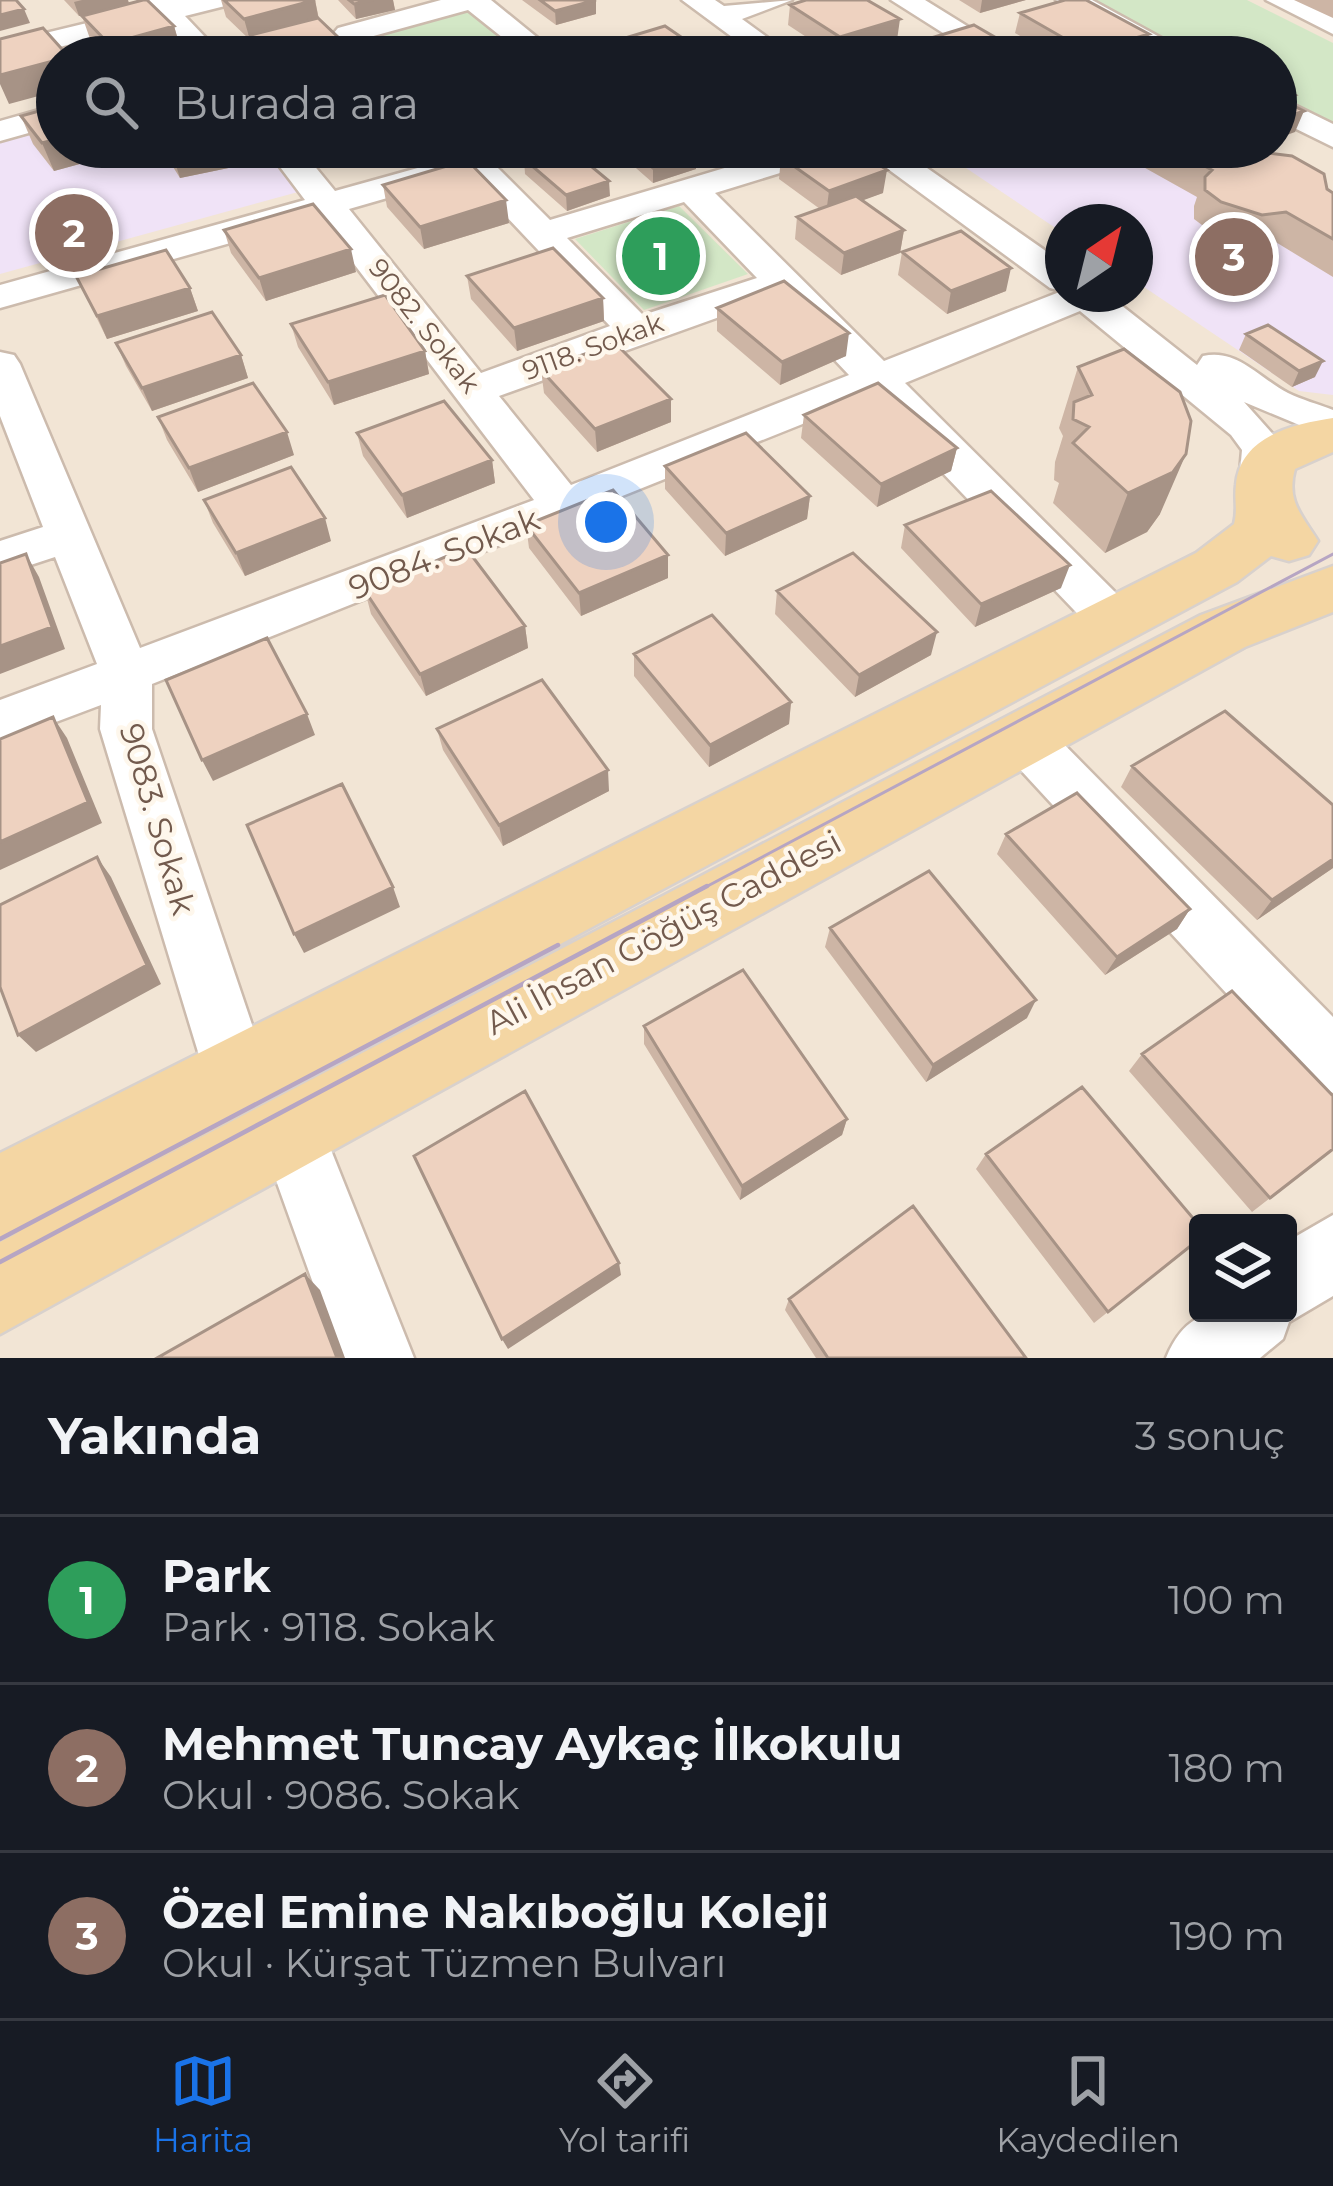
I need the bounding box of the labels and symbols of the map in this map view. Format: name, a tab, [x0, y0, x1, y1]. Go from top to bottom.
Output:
pin: 2	[35, 188, 113, 278]
north arrow	[1045, 204, 1153, 312]
pin: 1	[622, 211, 700, 301]
pin: 3	[1195, 212, 1273, 302]
street label: 9082. Sokak	[362, 252, 488, 400]
street label: 9118. Sokak	[518, 305, 669, 387]
your location	[576, 492, 636, 552]
street label: 9084. Sokak	[343, 498, 545, 608]
street label: 9083. Sokak	[112, 719, 204, 919]
street label: Ali İhsan Göğüş Caddesi	[478, 821, 848, 1043]

